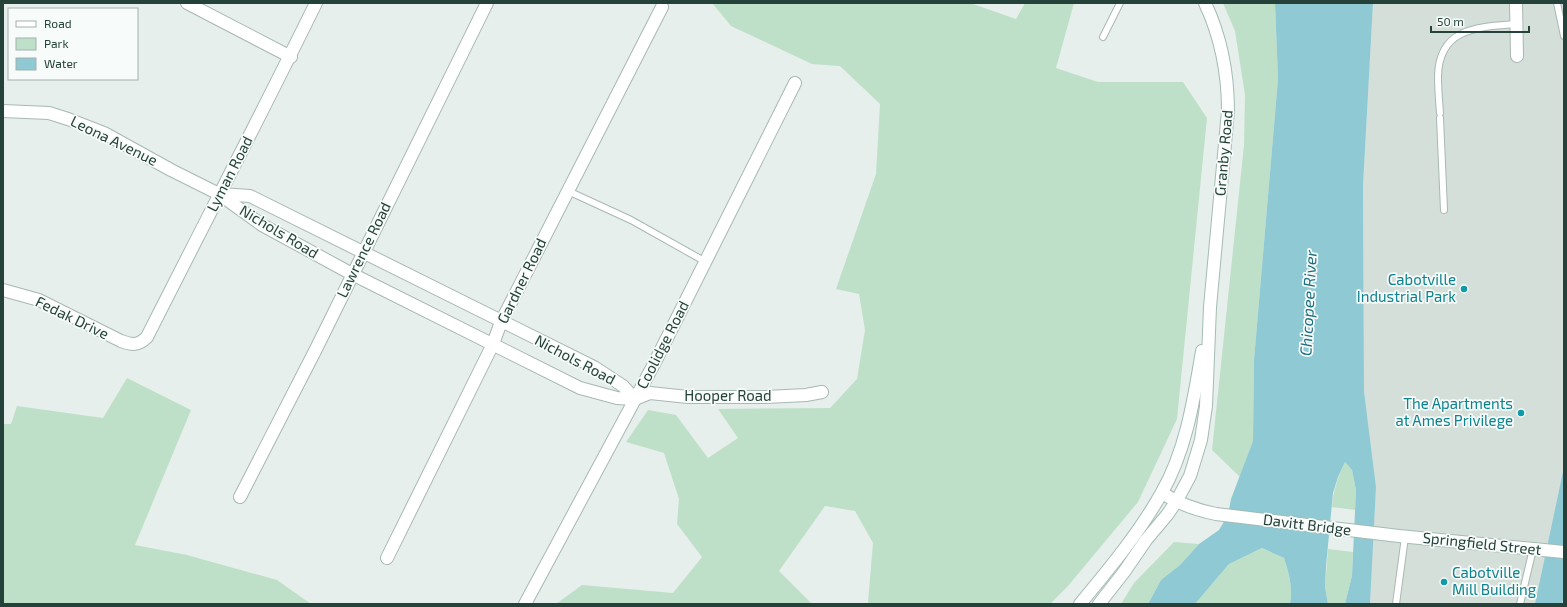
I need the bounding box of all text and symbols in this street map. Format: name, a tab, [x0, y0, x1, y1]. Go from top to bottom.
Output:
legend	[8, 8, 138, 80]
scale bar	[1431, 8, 1529, 34]
text: 50 m	[1437, 14, 1464, 28]
text: Road	[44, 16, 72, 30]
text: Park	[44, 36, 69, 50]
text: Water	[44, 56, 78, 70]
street label: Granby Road	[1210, 109, 1236, 197]
street label: Leona Avenue	[68, 111, 161, 169]
street label: Lyman Road	[202, 133, 256, 214]
street label: Lawrence Road	[332, 199, 394, 300]
street label: Nichols Road	[237, 201, 322, 262]
street label: Gardner Road	[493, 235, 549, 326]
water label: Chicopee River	[1295, 249, 1320, 356]
place label: Cabotville Industrial Park	[1357, 270, 1456, 305]
marker: Cabotville Industrial Park	[1459, 284, 1469, 294]
street label: Fedak Drive	[33, 292, 112, 343]
street label: Coolidge Road	[632, 297, 692, 392]
street label: Nichols Road	[532, 330, 619, 388]
street label: Hooper Road	[684, 386, 772, 404]
place label: The Apartments at Ames Privilege	[1395, 394, 1513, 429]
marker: The Apartments at Ames Privilege	[1516, 408, 1526, 418]
street label: Davitt Bridge	[1262, 510, 1352, 538]
street label: Springfield Street	[1422, 528, 1543, 558]
place label: Cabotville Mill Building	[1452, 563, 1537, 598]
marker: Cabotville Mill Building	[1439, 577, 1449, 587]

